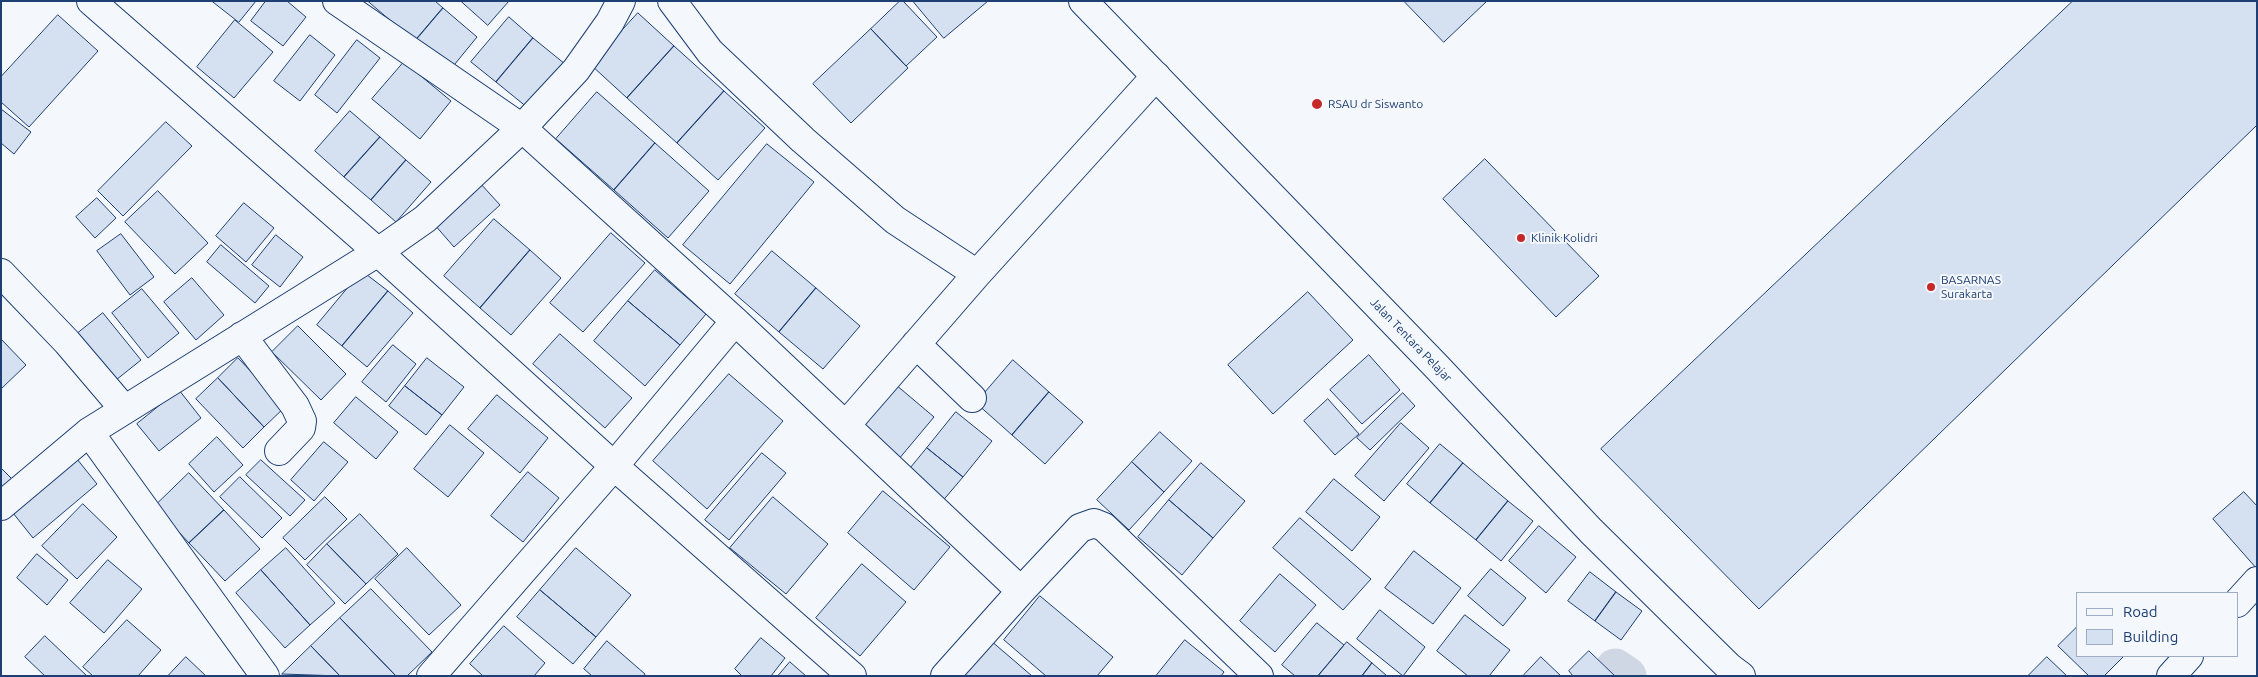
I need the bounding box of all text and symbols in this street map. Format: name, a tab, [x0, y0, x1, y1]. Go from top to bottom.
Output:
marker: RSAU dr Siswanto	[1310, 97, 1324, 111]
place label: RSAU dr Siswanto	[1328, 97, 1423, 111]
place label: Klinik Kolidri	[1531, 231, 1598, 245]
marker: Klinik Kolidri	[1515, 232, 1527, 244]
place label: BASARNAS Surakarta	[1941, 273, 2001, 301]
marker: BASARNAS Surakarta	[1925, 281, 1937, 293]
street label: Jalan Tentara Pelajar	[1367, 295, 1455, 385]
legend	[2076, 592, 2238, 657]
text: Road	[2123, 603, 2158, 620]
text: Building	[2123, 628, 2178, 645]

